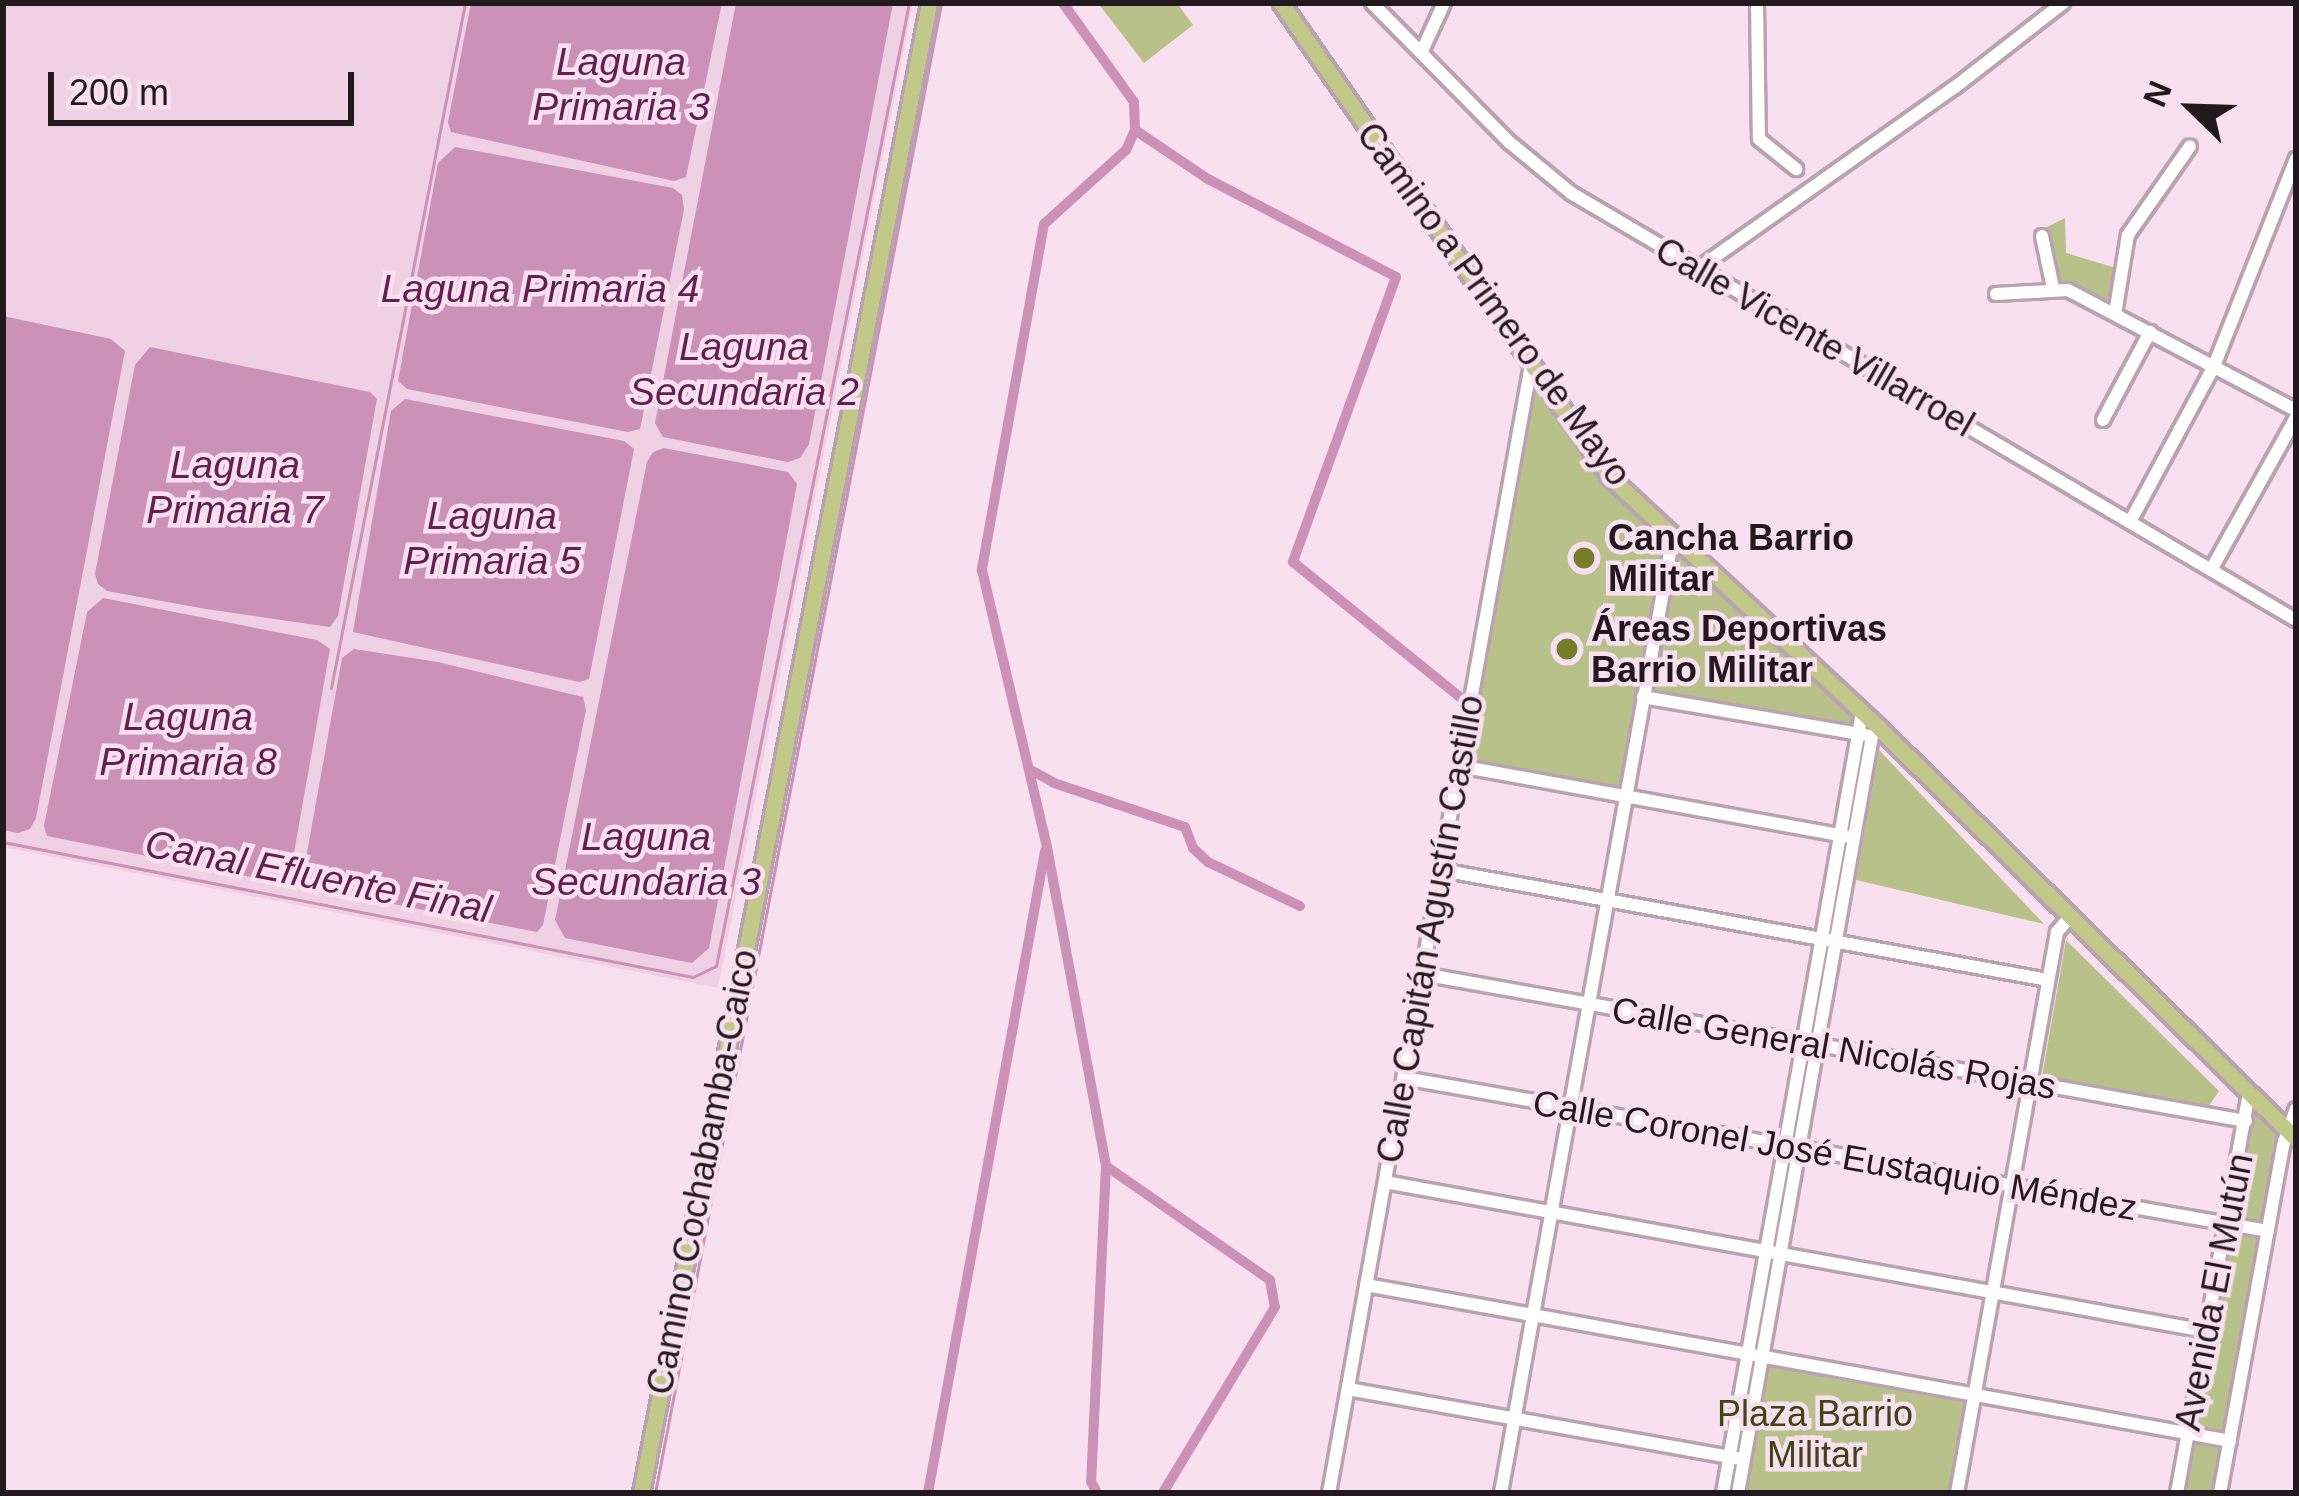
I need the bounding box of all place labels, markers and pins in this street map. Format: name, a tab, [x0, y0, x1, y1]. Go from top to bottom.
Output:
place label: Cancha Barrio Militar	[1608, 515, 1854, 600]
marker: Cancha Barrio Militar	[1571, 545, 1597, 571]
place label: Áreas Deportivas Barrio Militar	[1591, 606, 1887, 691]
marker: Áreas Deportivas Barrio Militar	[1554, 636, 1580, 662]

